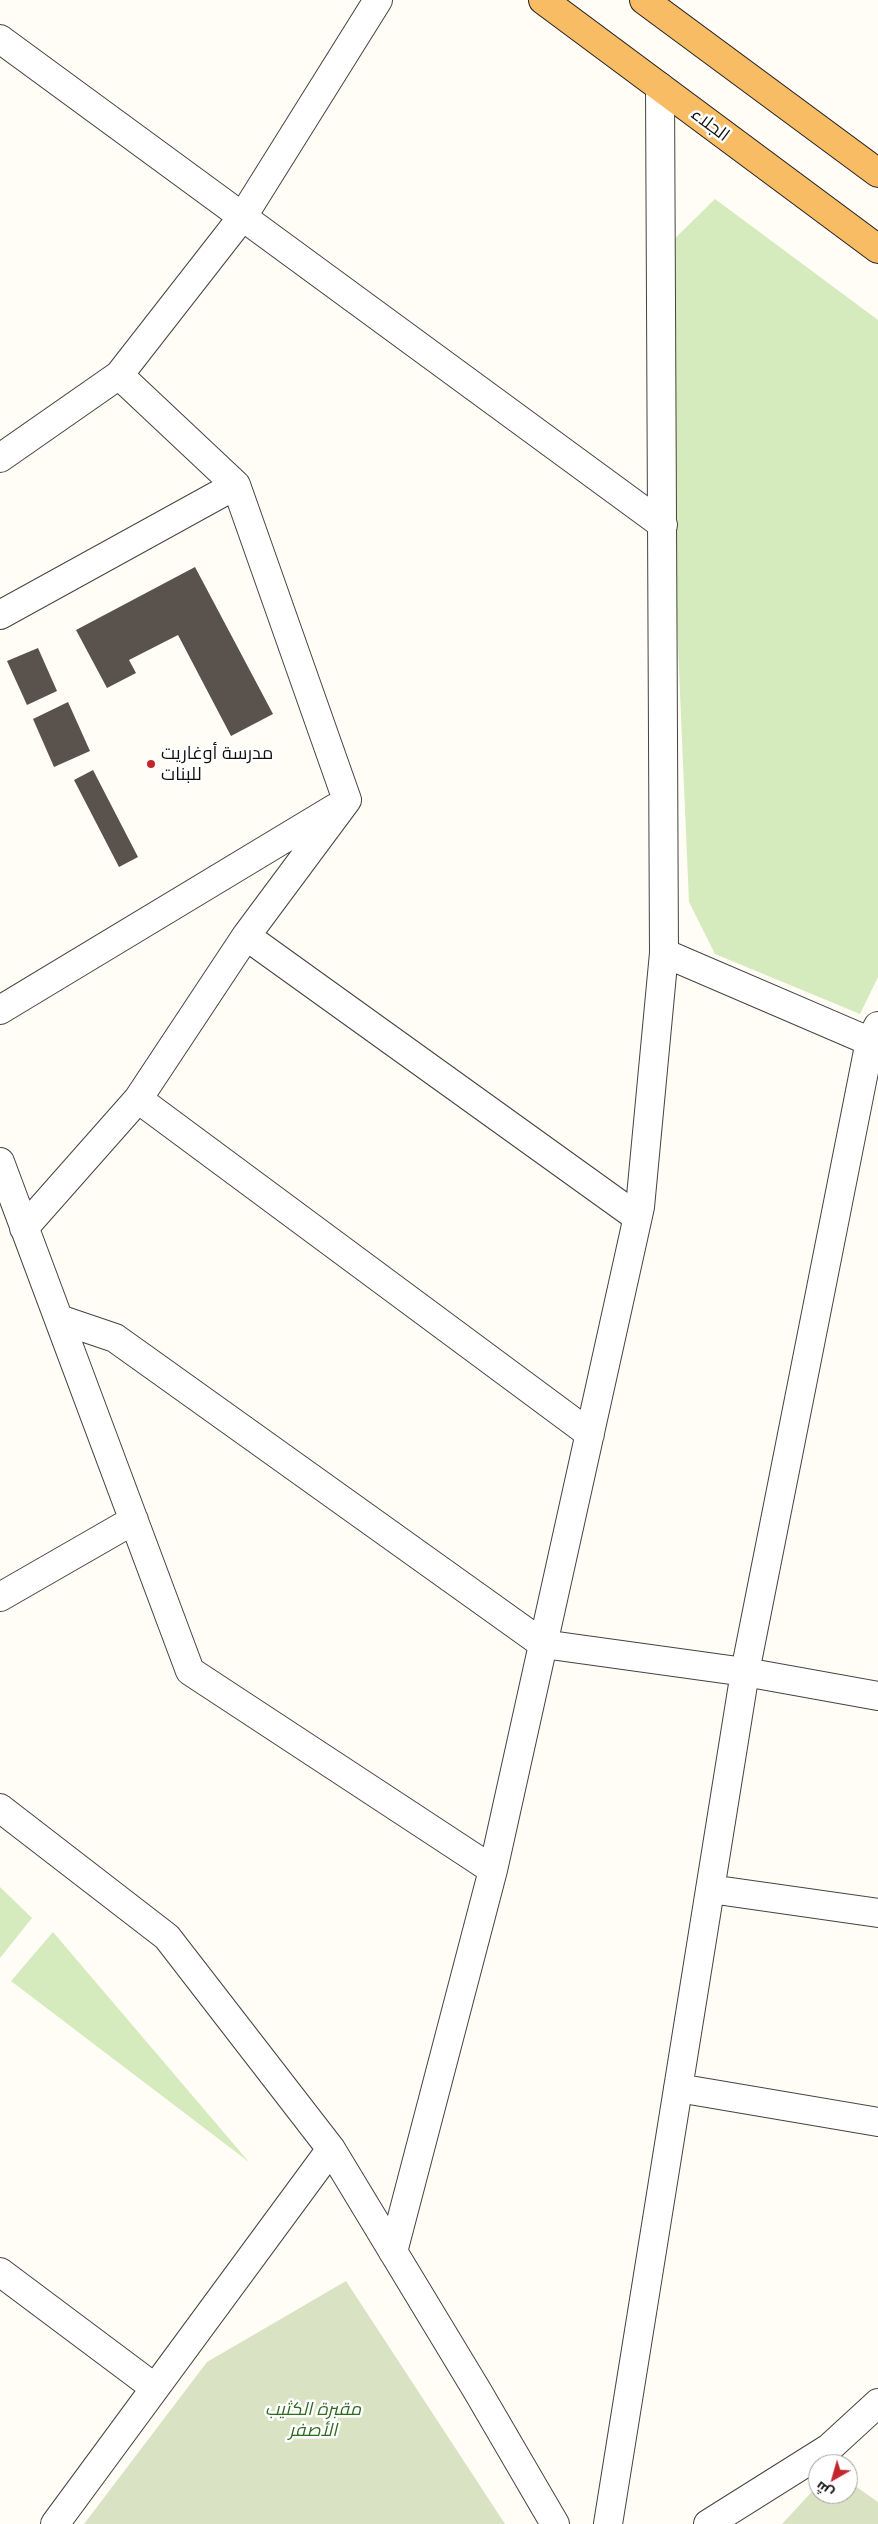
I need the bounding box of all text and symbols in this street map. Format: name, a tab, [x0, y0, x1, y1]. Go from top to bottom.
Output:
street label: الجلاء	[687, 104, 733, 146]
place label: مدرسة أوغاريت للبنات	[161, 743, 273, 786]
marker: مدرسة أوغاريت للبنات	[145, 758, 157, 770]
park label: مقبرة الكثيب الأصفر	[265, 2399, 361, 2442]
north arrow	[808, 2454, 858, 2504]
text: ش	[811, 2477, 837, 2503]

